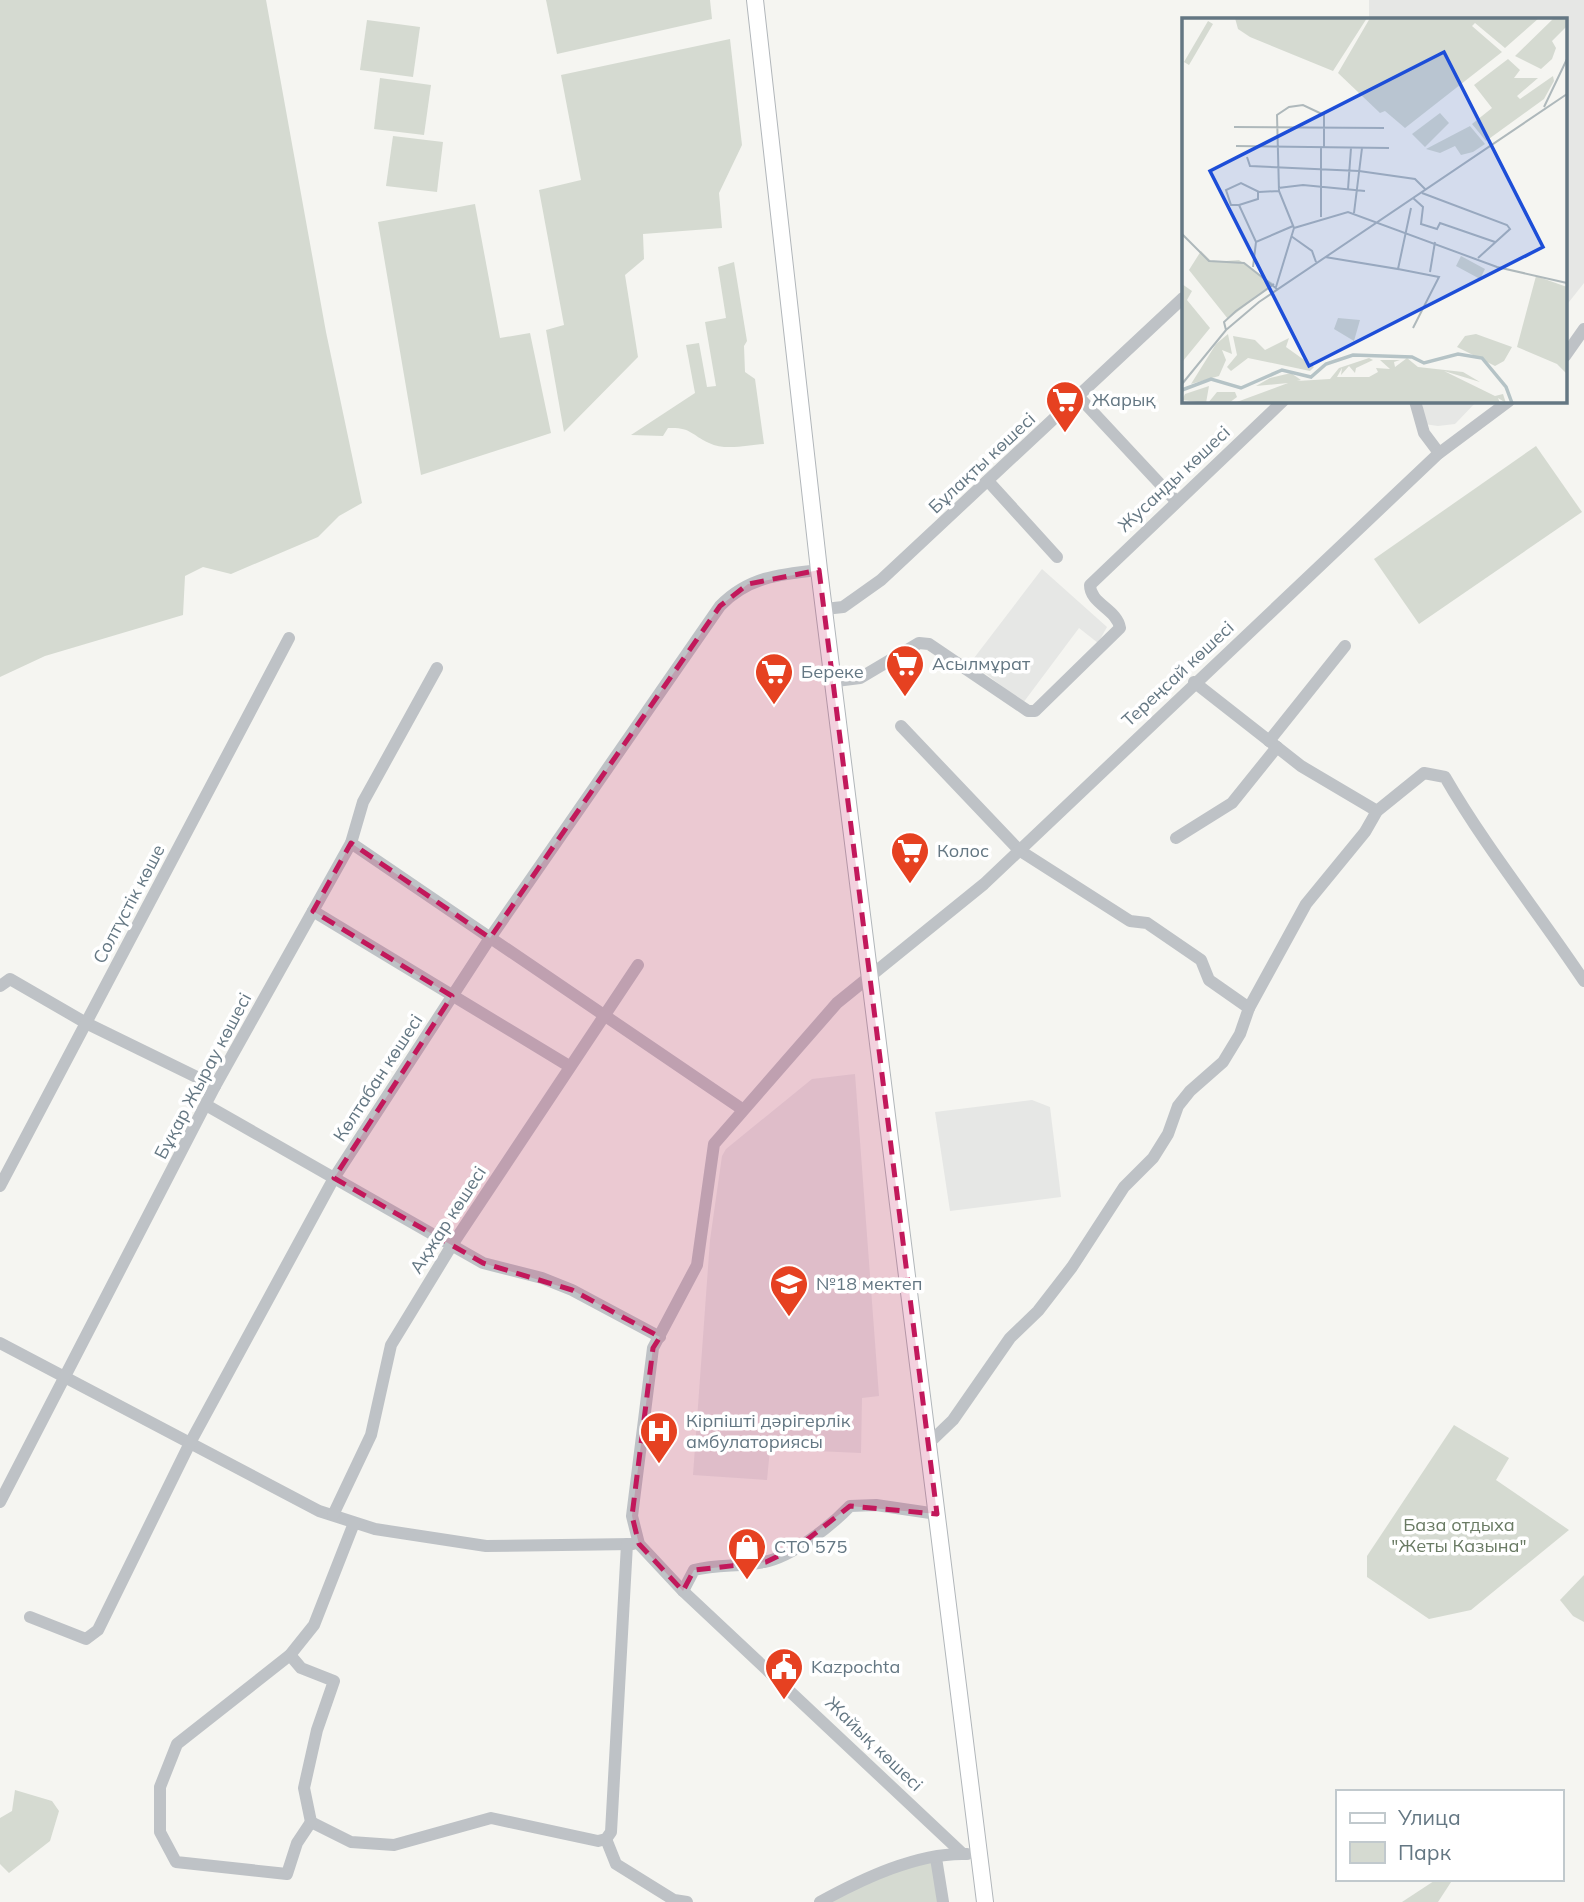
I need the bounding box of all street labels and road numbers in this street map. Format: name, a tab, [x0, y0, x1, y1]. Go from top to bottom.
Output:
street label: Бұлақты көшесі	[923, 407, 1040, 518]
street label: Жусанды көшесі	[1113, 421, 1235, 537]
street label: Тереңсай көшесі	[1117, 616, 1239, 732]
street label: Солтүстік көше	[87, 840, 170, 967]
street label: Бұқар Жырау көшесі	[149, 989, 256, 1163]
street label: Көлтабан көшесі	[328, 1010, 427, 1146]
street label: Ақжар көшесі	[404, 1162, 491, 1278]
street label: Жайық көшесі	[821, 1691, 928, 1796]

